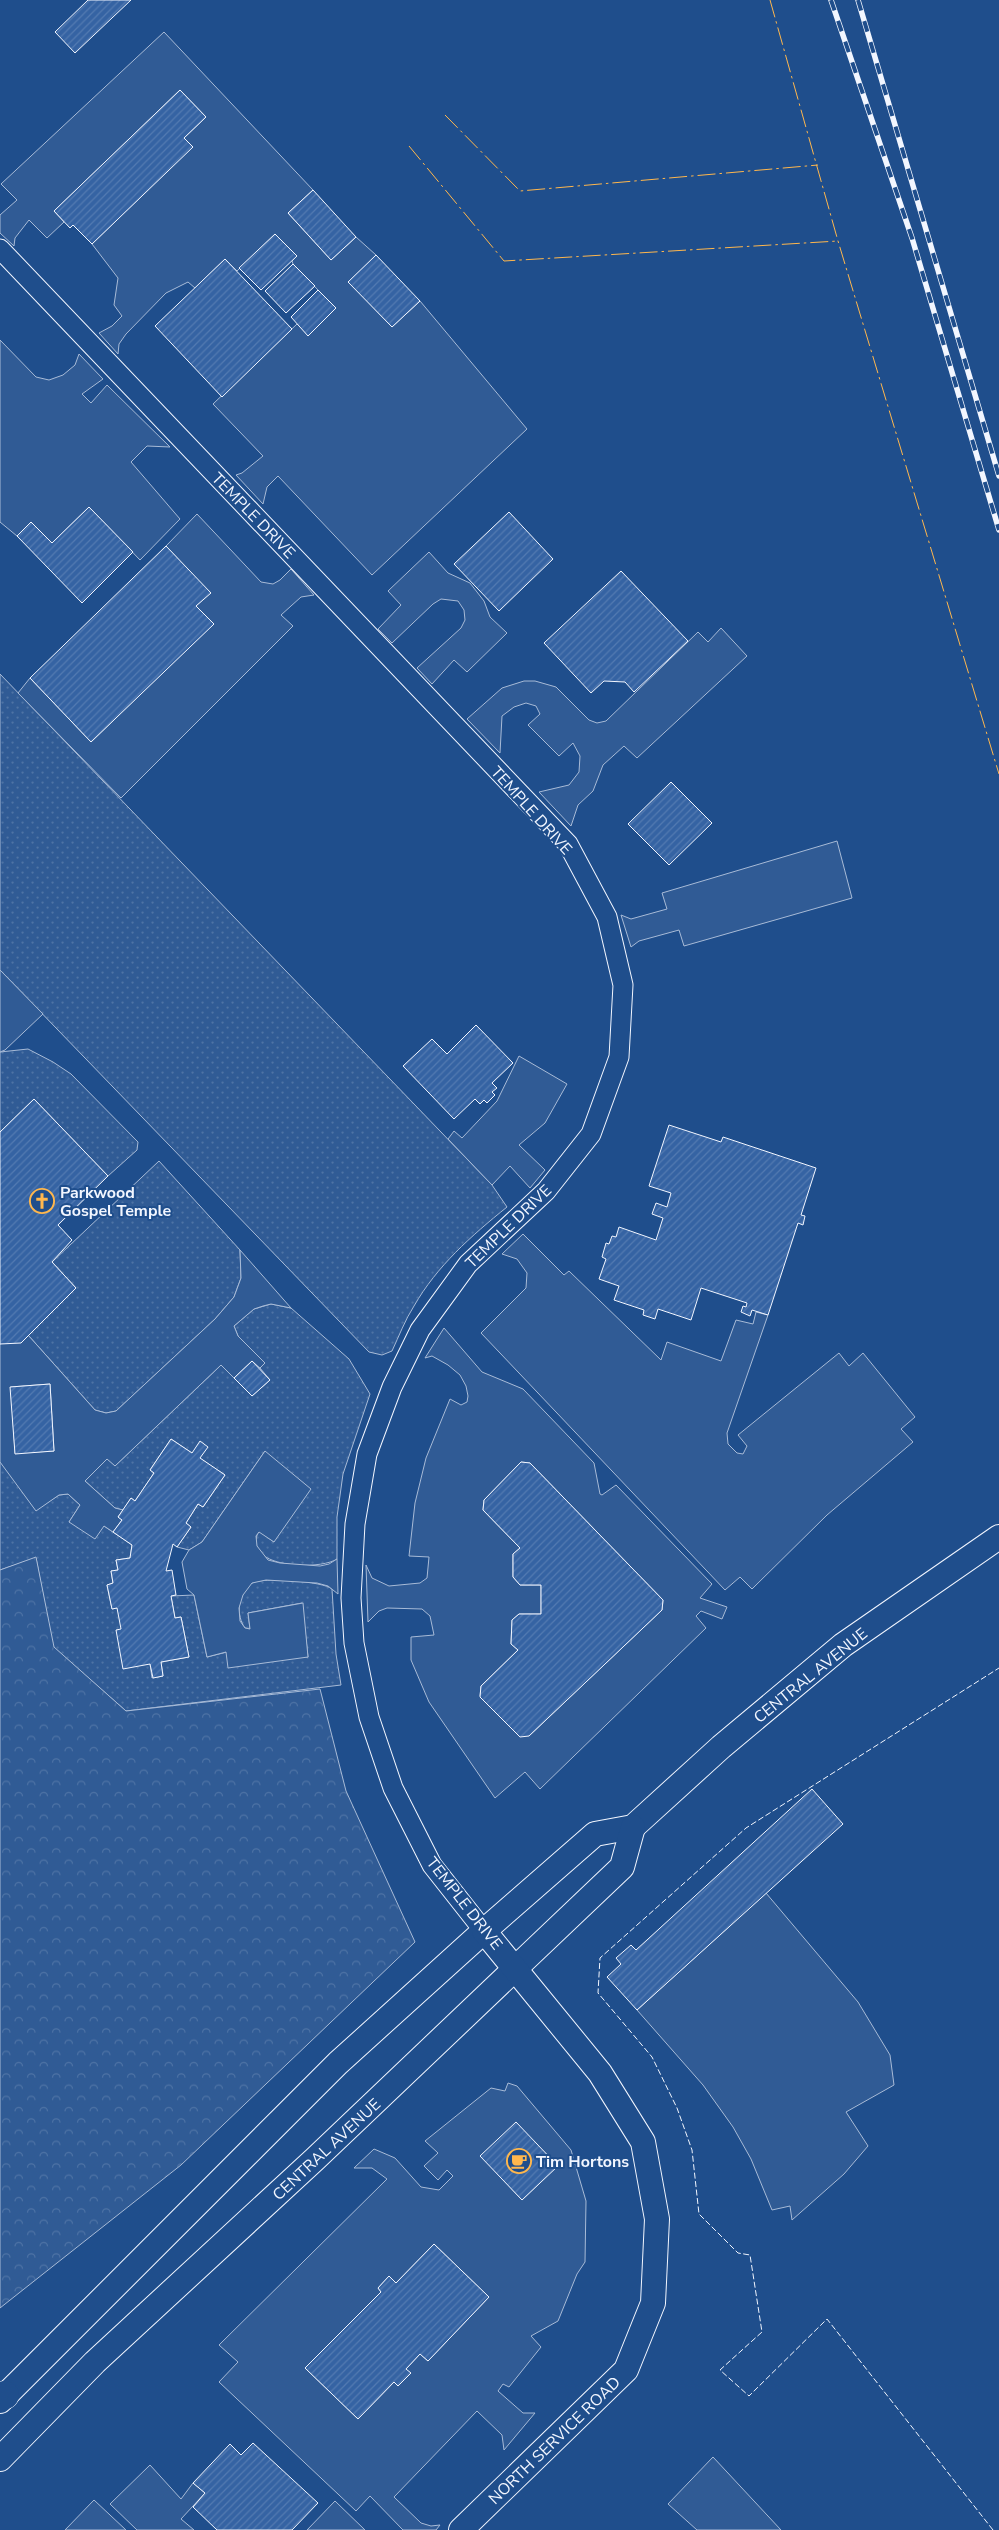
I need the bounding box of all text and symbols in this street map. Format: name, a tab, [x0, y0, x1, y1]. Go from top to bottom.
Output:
street label: TEMPLE DRIVE	[206, 468, 300, 564]
street label: TEMPLE DRIVE	[486, 762, 577, 860]
street label: TEMPLE DRIVE	[461, 1180, 557, 1274]
place label: Parkwood Gospel Temple	[60, 1182, 172, 1222]
church icon: Parkwood Gospel Temple	[29, 1188, 55, 1214]
street label: CENTRAL AVENUE	[749, 1623, 872, 1729]
street label: TEMPLE DRIVE	[421, 1853, 507, 1954]
street label: CENTRAL AVENUE	[268, 2094, 386, 2206]
cafe icon: Tim Hortons	[506, 2148, 532, 2174]
place label: Tim Hortons	[536, 2151, 629, 2173]
street label: NORTH SERVICE ROAD	[484, 2372, 626, 2510]

